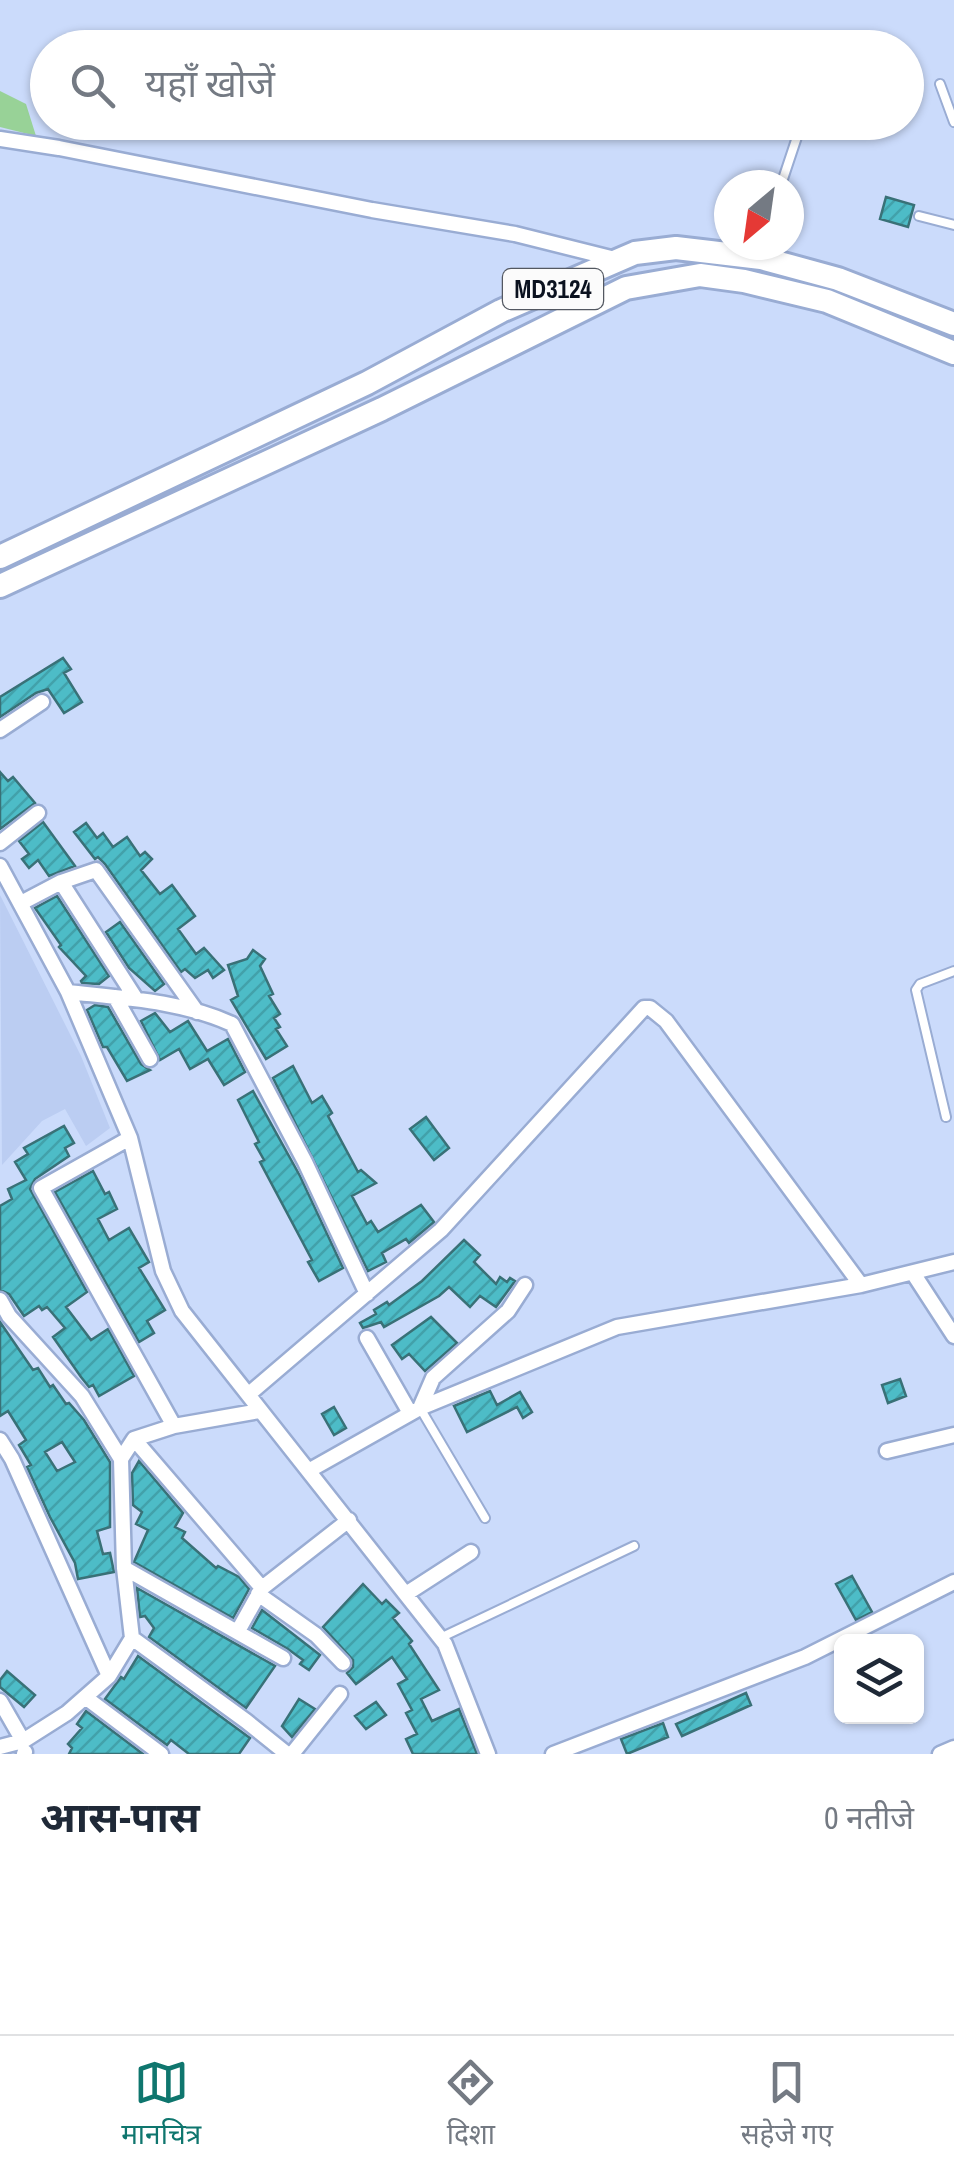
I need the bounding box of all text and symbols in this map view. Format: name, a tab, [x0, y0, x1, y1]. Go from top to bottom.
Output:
search box	[30, 30, 924, 140]
icon: search	[65, 58, 120, 113]
text: यहाँ खोजें	[145, 58, 275, 109]
north arrow	[714, 170, 804, 260]
road number: MD3124	[503, 269, 603, 309]
map controls	[834, 1634, 924, 1724]
button: layers	[834, 1634, 924, 1724]
text: आस-पास	[40, 1789, 200, 1845]
text: 0 नतीजे	[824, 1796, 914, 1839]
tab: मानचित्र	[121, 2055, 201, 2155]
tab: दिशा	[443, 2055, 498, 2155]
tab: सहेजे गए	[741, 2055, 833, 2155]

